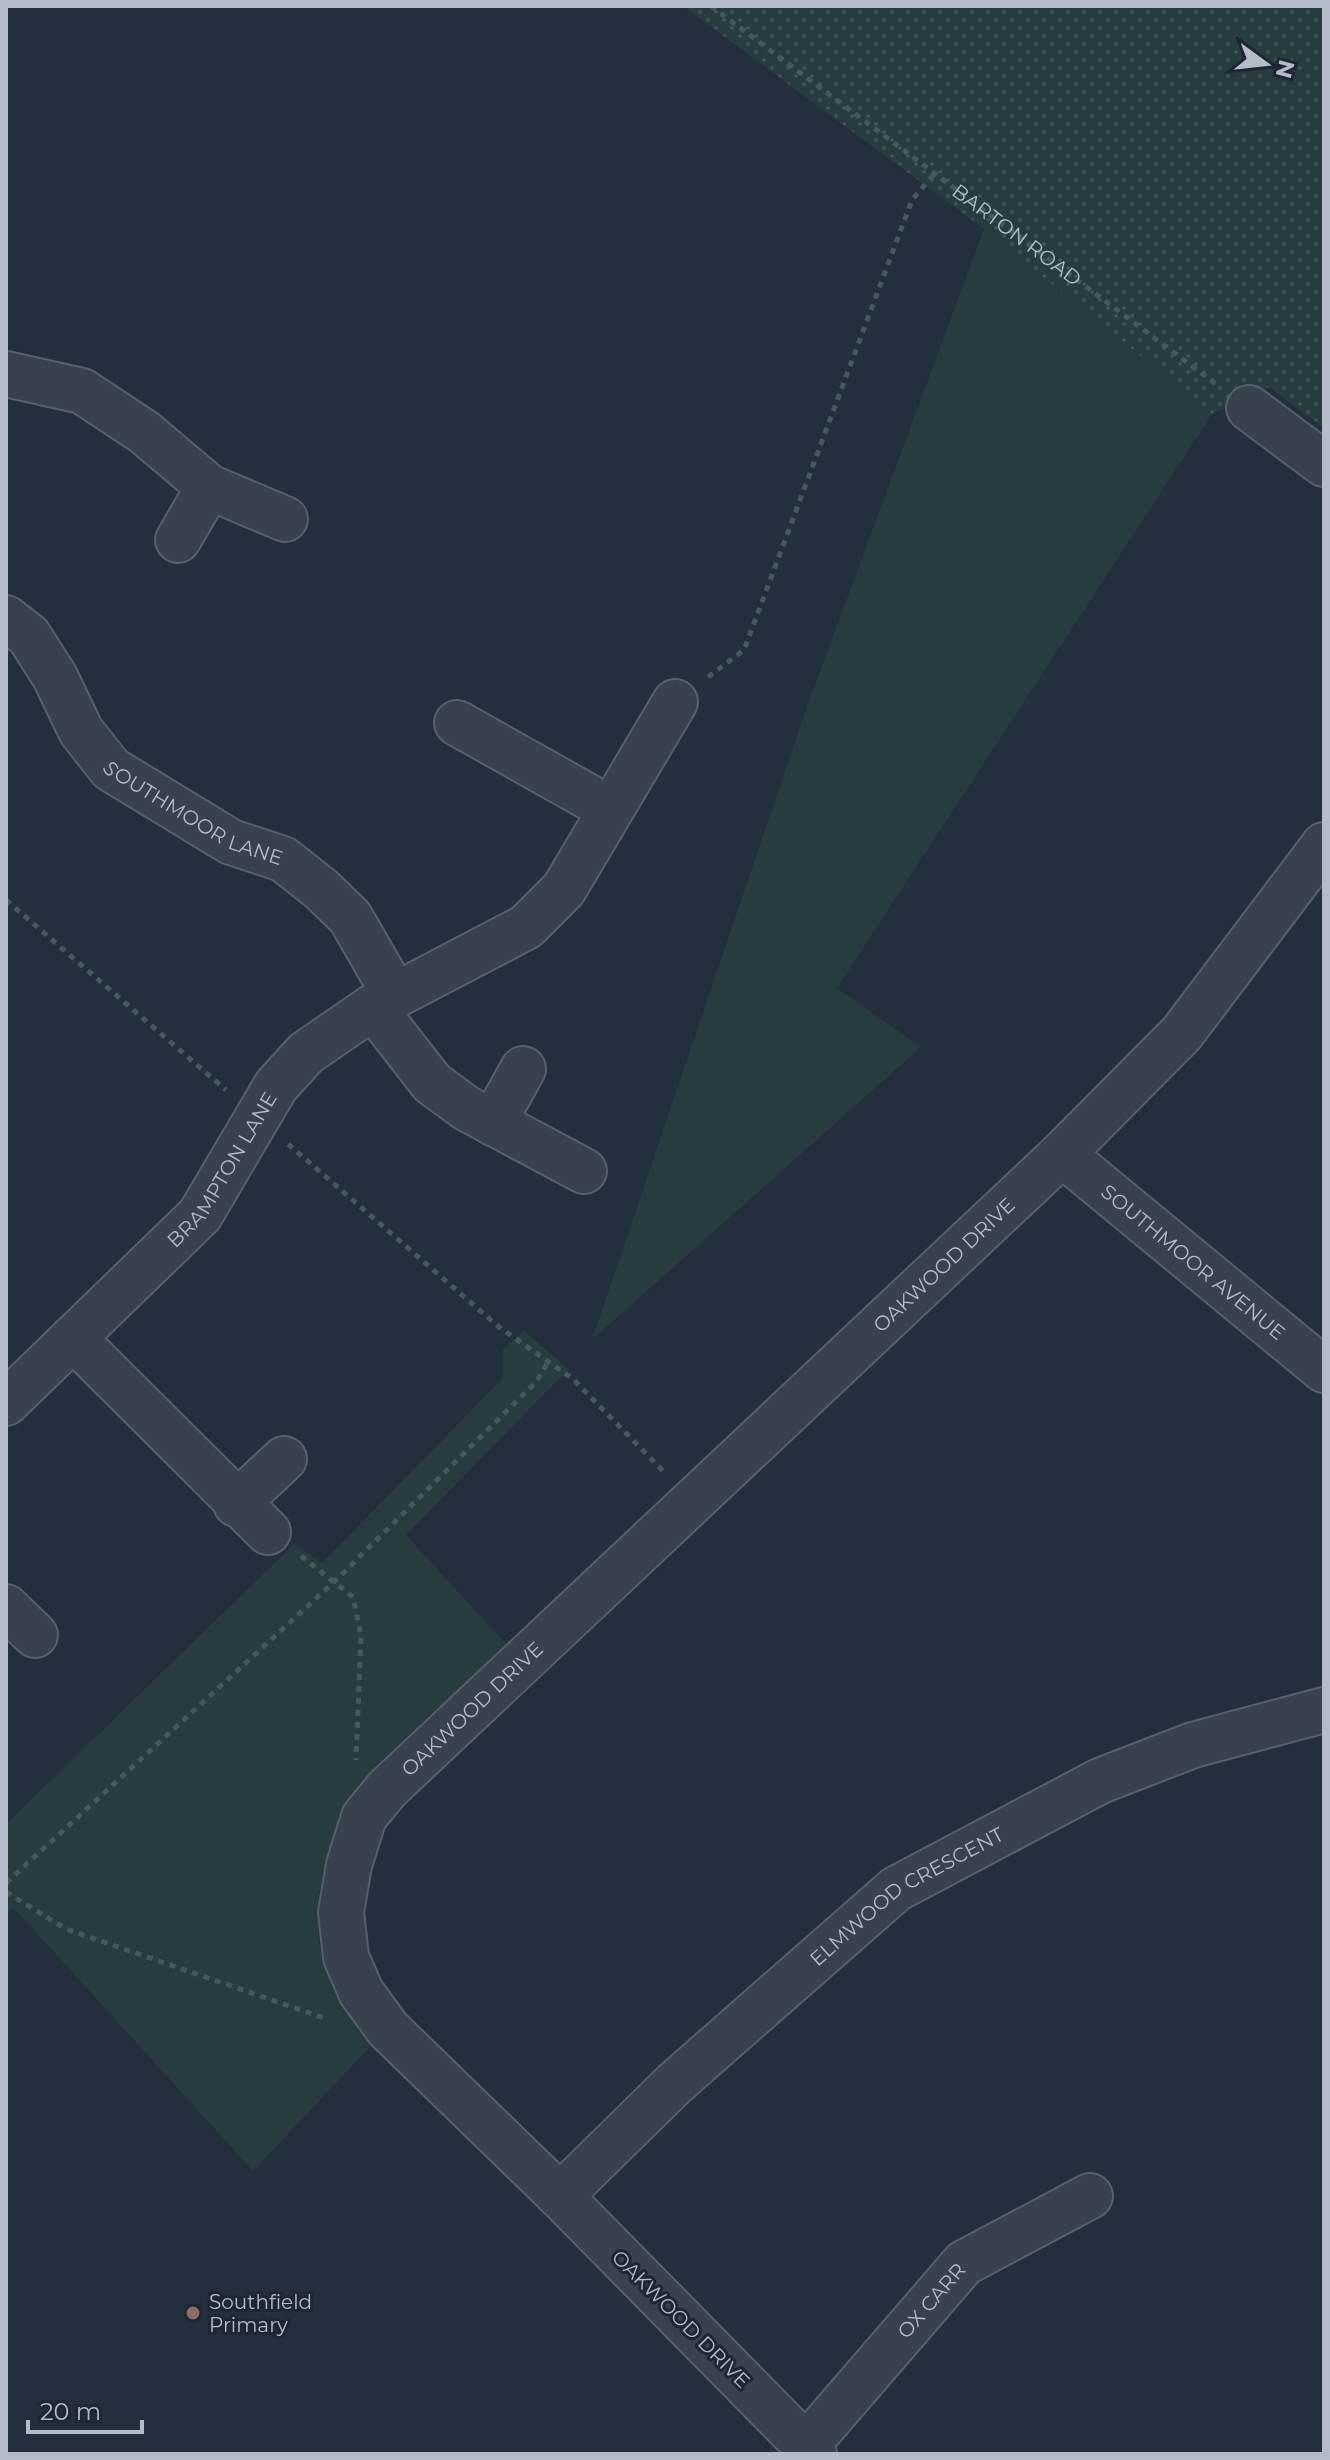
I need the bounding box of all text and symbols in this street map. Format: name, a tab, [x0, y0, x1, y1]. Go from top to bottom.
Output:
north arrow	[1226, 24, 1306, 104]
text: N	[1269, 57, 1300, 81]
street label: BARTON ROAD	[948, 179, 1086, 291]
street label: SOUTHMOOR LANE	[98, 757, 286, 870]
street label: BRAMPTON LANE	[162, 1088, 282, 1252]
street label: SOUTHMOOR AVENUE	[1096, 1179, 1290, 1345]
street label: OAKWOOD DRIVE	[868, 1193, 1020, 1337]
street label: OAKWOOD DRIVE	[396, 1637, 548, 1781]
street label: ELMWOOD CRESCENT	[805, 1822, 1008, 1971]
street label: OAKWOOD DRIVE	[607, 2245, 755, 2393]
street label: OX CARR	[892, 2258, 971, 2343]
place label: Southfield Primary	[209, 2290, 312, 2337]
marker: Southfield Primary	[184, 2304, 202, 2322]
scale bar	[28, 2384, 142, 2434]
text: 20 m	[40, 2397, 101, 2426]

